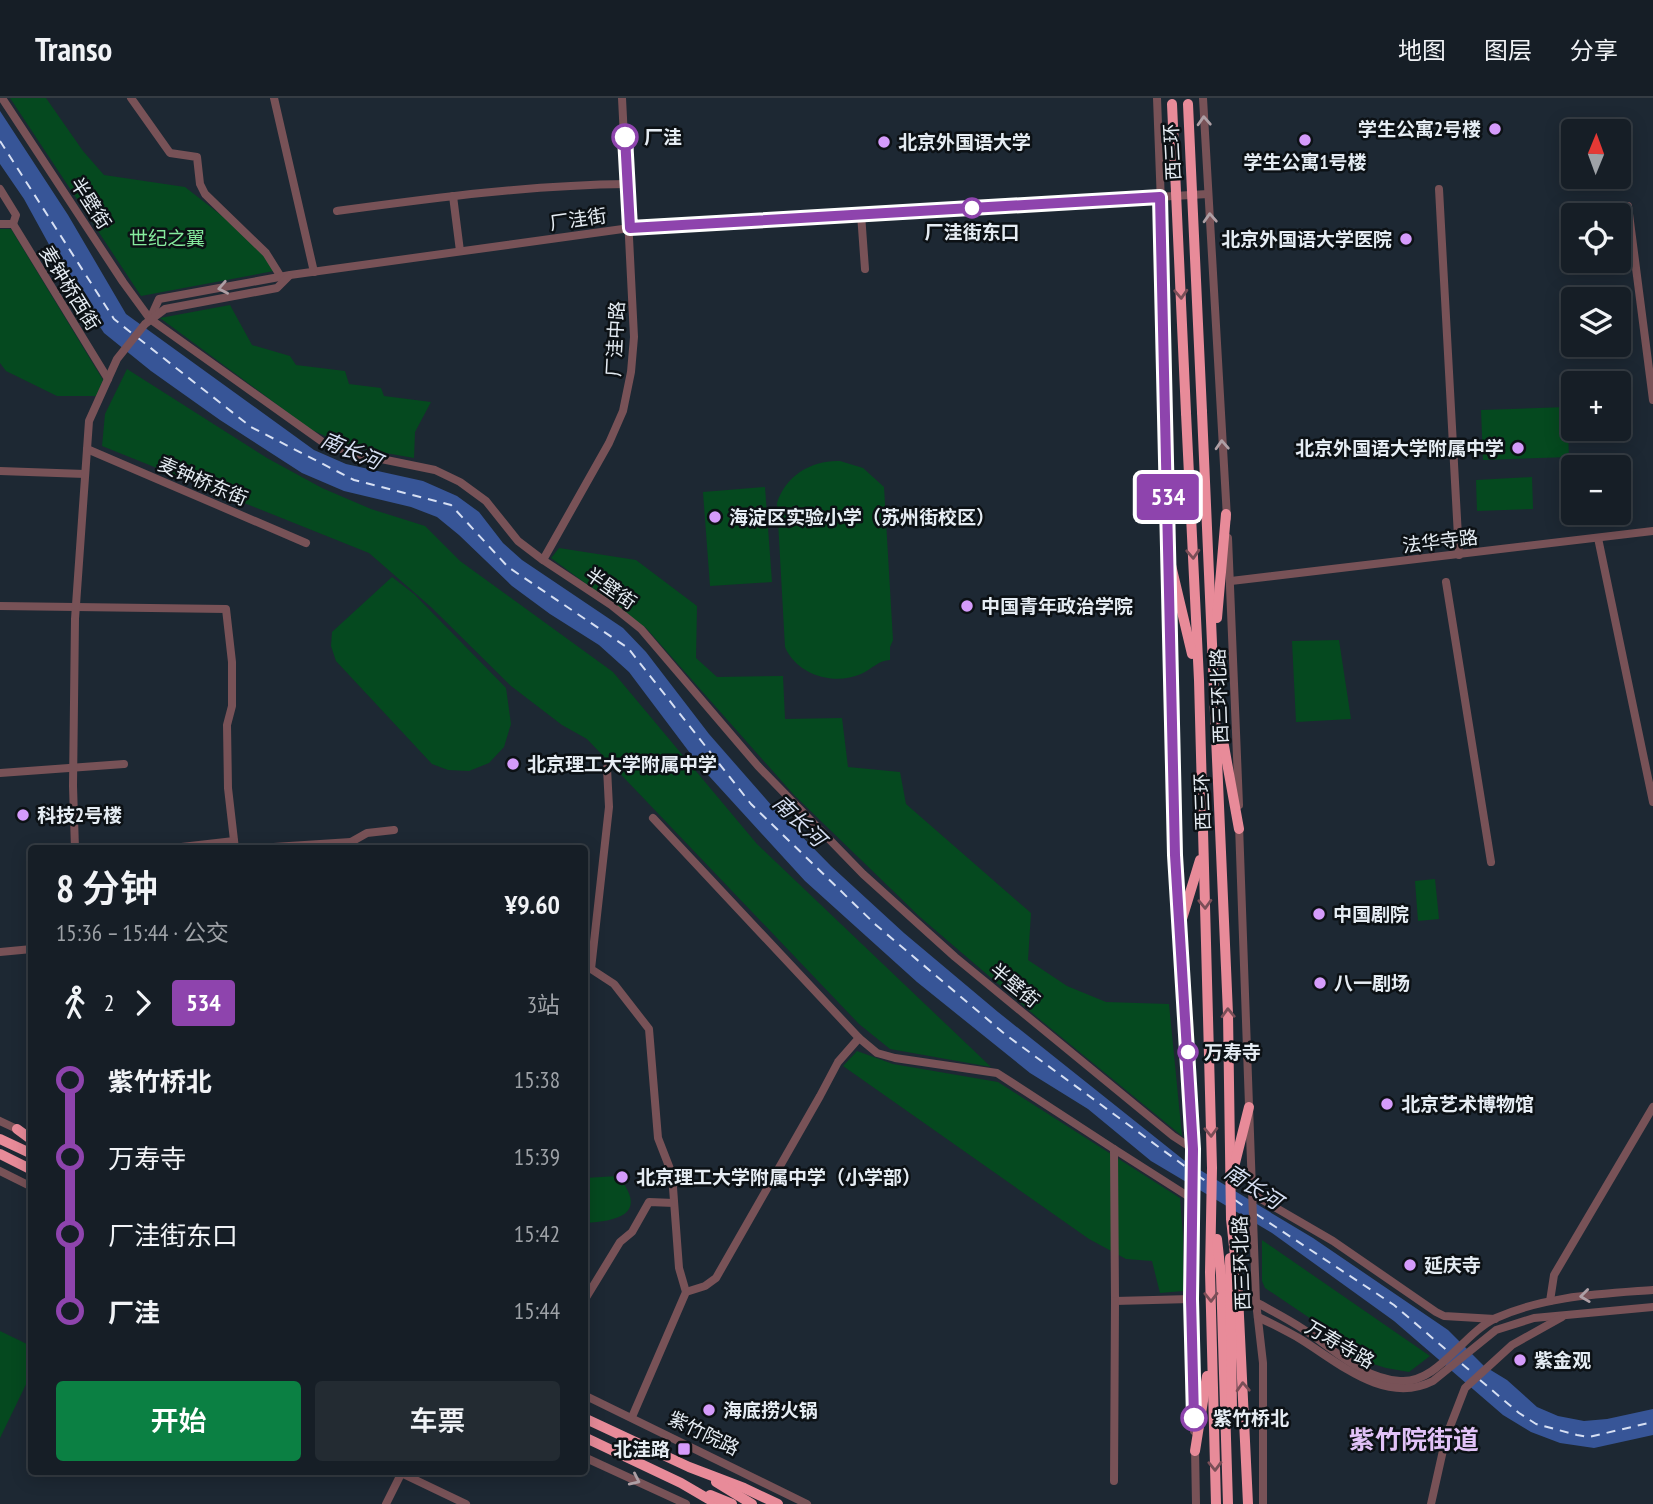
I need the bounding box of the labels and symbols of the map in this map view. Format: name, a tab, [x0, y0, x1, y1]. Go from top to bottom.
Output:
one-way arrow	[1197, 116, 1212, 127]
place label: 学生公寓2号楼	[1358, 117, 1481, 141]
north arrow	[1561, 119, 1631, 189]
marker: 学生公寓2号楼	[1487, 121, 1503, 137]
street label: 西三环	[1159, 123, 1185, 181]
marker: 厂洼	[612, 124, 638, 150]
place label: 厂洼	[644, 125, 682, 149]
place label: 北京外国语大学	[898, 130, 1031, 154]
marker: 学生公寓1号楼	[1297, 132, 1313, 148]
marker: 北京外国语大学	[876, 134, 892, 150]
place label: 学生公寓1号楼	[1243, 150, 1367, 174]
street label: 半壁街	[65, 173, 117, 233]
marker: 厂洼街东口	[962, 198, 982, 218]
street label: 厂洼街	[548, 203, 608, 235]
one-way arrow	[1202, 212, 1217, 223]
place label: 厂洼街东口	[924, 220, 1020, 244]
park label: 世纪之翼	[129, 226, 205, 250]
place label: 北京外国语大学医院	[1221, 227, 1392, 251]
marker: 北京外国语大学医院	[1398, 231, 1414, 247]
street label: 麦钟桥西街	[35, 241, 105, 335]
one-way arrow	[217, 280, 229, 295]
one-way arrow	[1173, 289, 1188, 300]
street label: 厂洼中路	[601, 300, 629, 378]
water label: 南长河	[317, 426, 389, 477]
place label: 北京外国语大学附属中学	[1295, 436, 1504, 460]
one-way arrow	[1215, 440, 1230, 451]
marker: 北京外国语大学附属中学	[1510, 440, 1526, 456]
street label: 麦钟桥东街	[155, 451, 251, 511]
line badge: 534	[1128, 474, 1208, 520]
place label: 海淀区实验小学（苏州街校区）	[729, 505, 995, 529]
marker: 海淀区实验小学（苏州街校区）	[707, 509, 723, 525]
street label: 法华寺路	[1401, 524, 1479, 558]
one-way arrow	[1185, 549, 1200, 560]
street label: 半壁街	[581, 562, 641, 614]
place label: 中国青年政治学院	[981, 594, 1133, 618]
marker: 中国青年政治学院	[959, 598, 975, 614]
street label: 西三环北路	[1205, 648, 1233, 744]
place label: 北京理工大学附属中学	[527, 752, 717, 776]
marker: 北京理工大学附属中学	[505, 756, 521, 772]
street label: 西三环	[1189, 773, 1215, 831]
water label: 南长河	[767, 789, 834, 855]
place label: 科技2号楼	[37, 803, 122, 827]
marker: 科技2号楼	[15, 807, 31, 823]
one-way arrow	[1197, 899, 1212, 910]
place label: 中国剧院	[1333, 902, 1409, 926]
marker: 中国剧院	[1311, 906, 1327, 922]
street label: 半壁街	[985, 958, 1045, 1012]
place label: 八一剧场	[1334, 971, 1410, 995]
marker: 八一剧场	[1312, 975, 1328, 991]
one-way arrow	[1220, 1008, 1235, 1019]
place label: 万寿寺	[1204, 1040, 1261, 1064]
marker: 万寿寺	[1178, 1042, 1198, 1062]
place label: 北京艺术博物馆	[1401, 1092, 1534, 1116]
marker: 北京艺术博物馆	[1379, 1096, 1395, 1112]
one-way arrow	[1203, 1127, 1219, 1137]
water label: 南长河	[1220, 1158, 1290, 1217]
place label: 北京理工大学附属中学（小学部）	[636, 1165, 921, 1189]
marker: 北京理工大学附属中学（小学部）	[614, 1169, 630, 1185]
street label: 西三环北路	[1227, 1215, 1255, 1311]
place label: 延庆寺	[1424, 1253, 1481, 1277]
marker: 延庆寺	[1402, 1257, 1418, 1273]
one-way arrow	[1579, 1288, 1591, 1303]
one-way arrow	[1203, 1292, 1218, 1303]
street label: 万寿寺路	[1301, 1315, 1379, 1373]
place label: 紫金观	[1534, 1348, 1591, 1372]
marker: 紫金观	[1512, 1352, 1528, 1368]
one-way arrow	[1235, 1381, 1250, 1392]
place label: 海底捞火锅	[723, 1398, 818, 1422]
marker: 海底捞火锅	[701, 1402, 717, 1418]
marker: 紫竹桥北	[1181, 1405, 1207, 1431]
street label: 紫竹院路	[665, 1406, 743, 1460]
place label: 紫竹桥北	[1213, 1406, 1289, 1430]
district label: 紫竹院街道	[1349, 1423, 1479, 1456]
place label: 北洼路	[613, 1437, 670, 1461]
marker: 北洼路	[676, 1441, 692, 1457]
one-way arrow	[1207, 1461, 1222, 1472]
one-way arrow	[628, 1472, 641, 1486]

